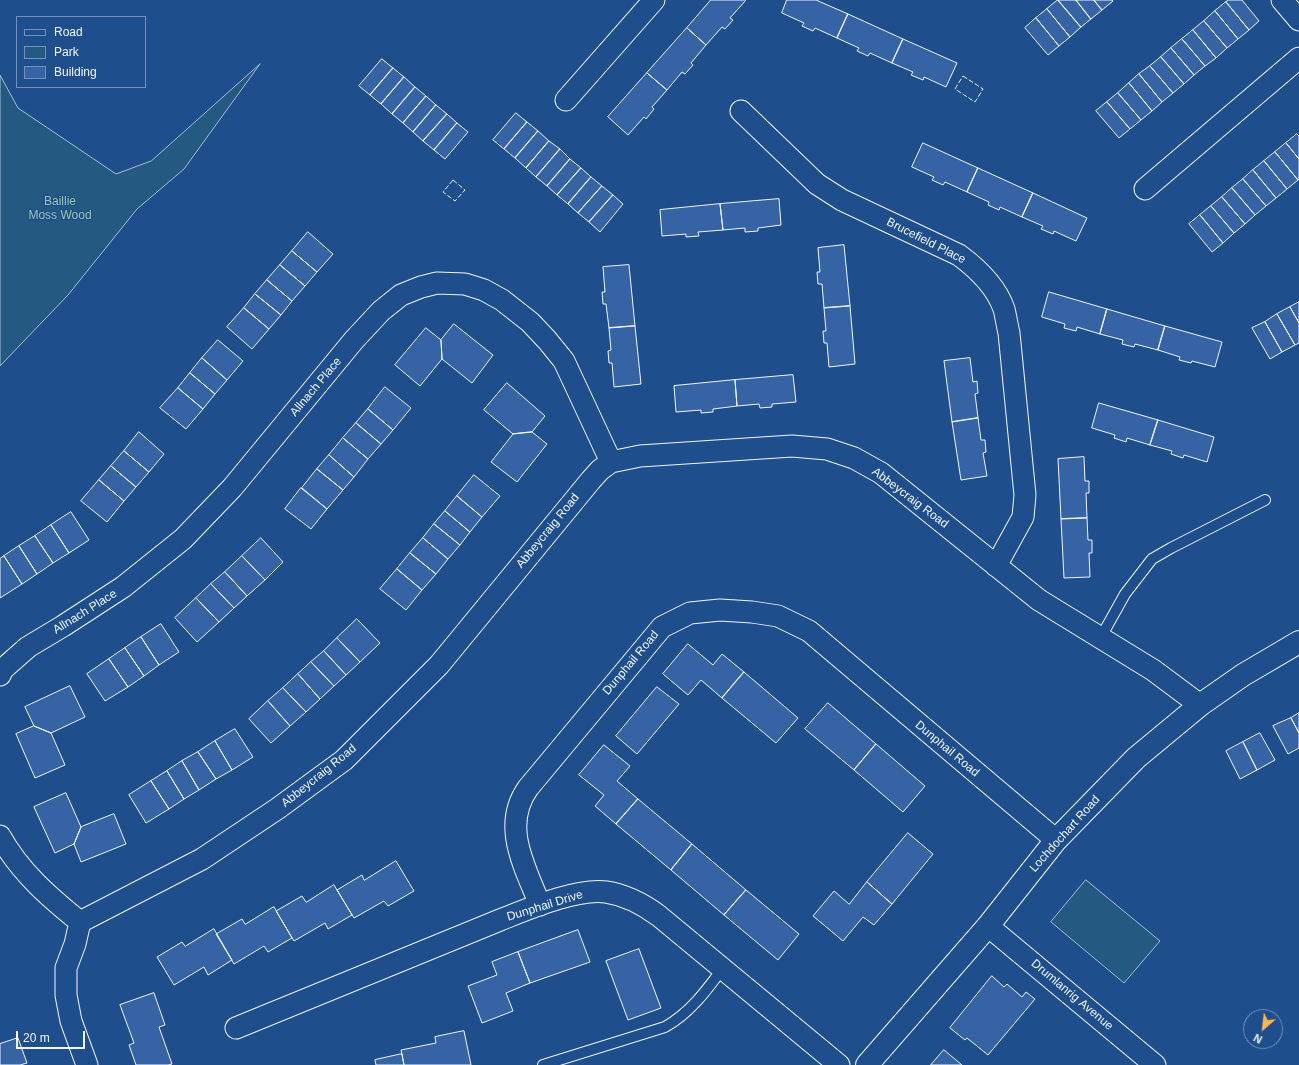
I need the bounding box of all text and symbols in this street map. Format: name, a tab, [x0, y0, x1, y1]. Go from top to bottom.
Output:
legend	[16, 16, 146, 88]
text: Road	[54, 25, 83, 39]
text: Park	[54, 45, 79, 59]
text: Building	[54, 65, 97, 79]
park label: Baillie Moss Wood	[28, 195, 92, 223]
street label: Brucefield Place	[884, 215, 968, 267]
street label: Allnach Place	[287, 355, 345, 419]
street label: Abbeycraig Road	[869, 465, 951, 531]
street label: Abbeycraig Road	[513, 491, 583, 571]
street label: Allnach Place	[50, 587, 120, 637]
street label: Dunphail Road	[600, 628, 662, 698]
street label: Dunphail Road	[912, 718, 982, 780]
street label: Abbeycraig Road	[279, 741, 359, 811]
street label: Lochdochart Road	[1027, 793, 1103, 875]
street label: Dunphail Drive	[505, 888, 585, 924]
street label: Drumlanrig Avenue	[1028, 957, 1116, 1033]
north arrow	[1243, 1009, 1283, 1049]
scale bar	[18, 1023, 87, 1049]
text: 20 m	[23, 1031, 50, 1045]
text: N	[1252, 1032, 1264, 1046]

